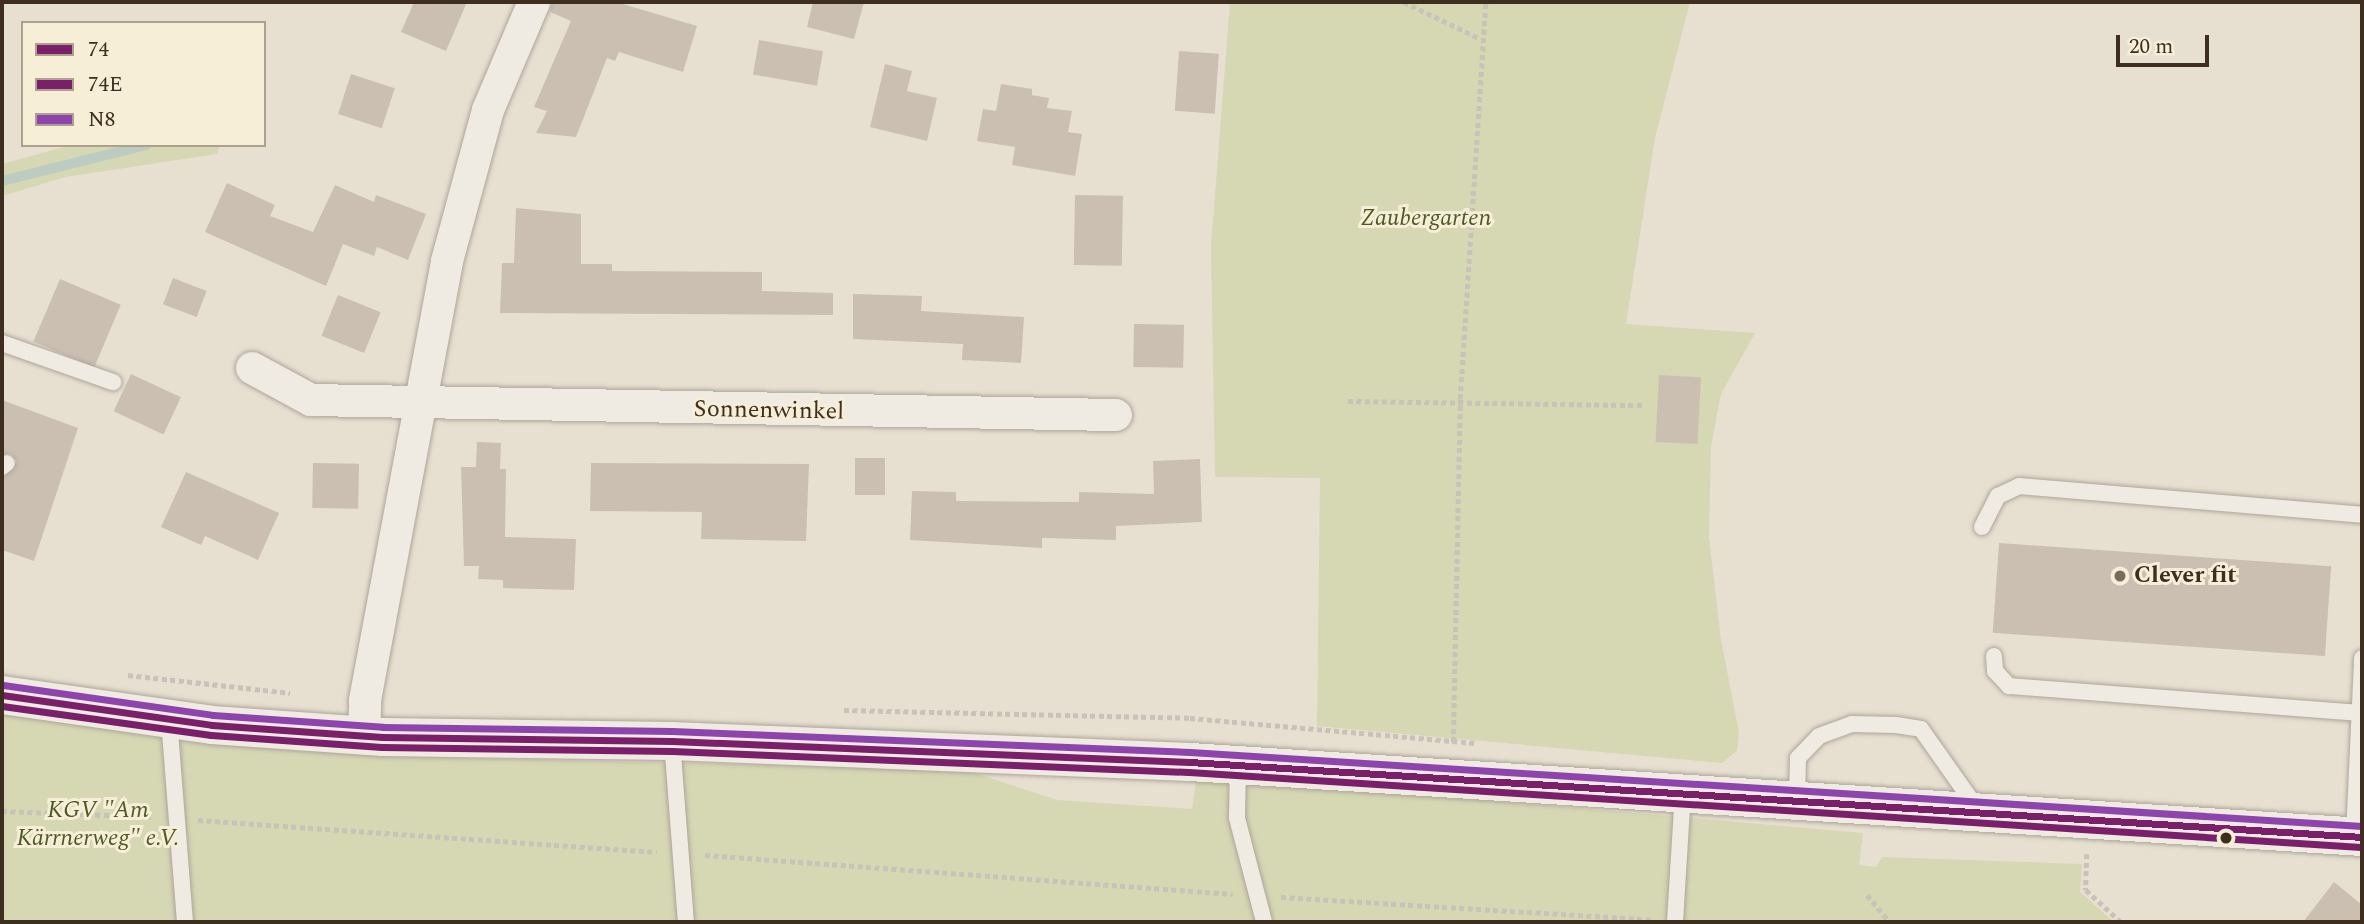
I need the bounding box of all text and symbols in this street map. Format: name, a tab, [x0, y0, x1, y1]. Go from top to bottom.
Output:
legend	[21, 21, 266, 147]
scale bar	[2119, 21, 2212, 65]
text: 20 m	[2129, 31, 2173, 63]
text: 74	[88, 34, 109, 66]
text: 74E	[88, 69, 123, 101]
text: N8	[88, 104, 115, 136]
park label: Zaubergarten	[1361, 205, 1491, 233]
street label: Sonnenwinkel	[693, 395, 845, 427]
place label: Clever fit	[2134, 562, 2237, 590]
marker: Clever fit	[2112, 568, 2128, 584]
park label: KGV "Am Kärrnerweg" e.V.	[17, 797, 179, 853]
unlabelled marker	[2219, 831, 2233, 845]

